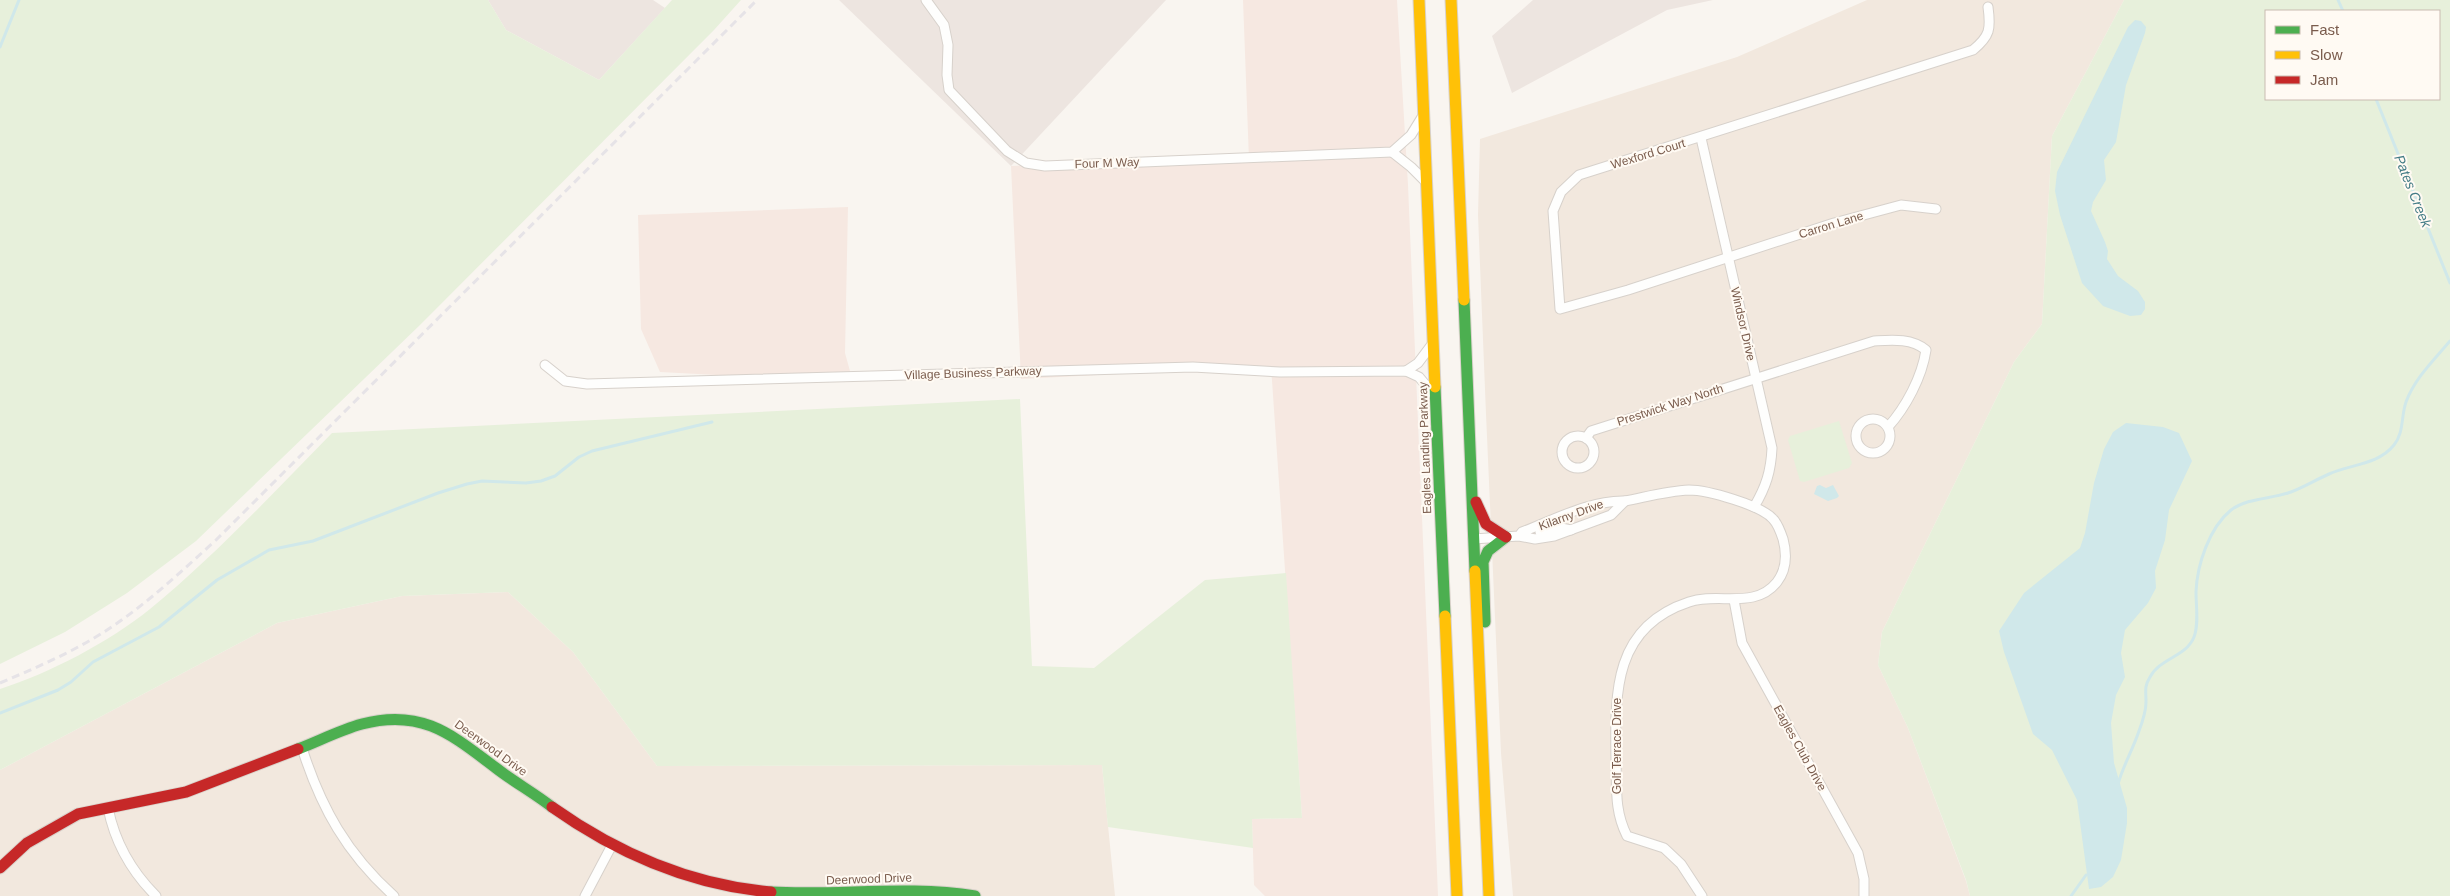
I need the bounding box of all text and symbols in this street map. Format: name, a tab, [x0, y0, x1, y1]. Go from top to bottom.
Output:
legend	[2265, 10, 2440, 100]
text: Fast	[2310, 21, 2340, 38]
text: Slow	[2310, 46, 2343, 63]
text: Jam	[2310, 71, 2338, 88]
street label: Wexford Court	[1609, 136, 1688, 172]
water label: Pates Creek	[2391, 152, 2435, 231]
street label: Four M Way	[1074, 155, 1140, 171]
street label: Carron Lane	[1797, 208, 1865, 241]
street label: Windsor Drive	[1728, 286, 1758, 363]
street label: Village Business Parkway	[904, 364, 1042, 382]
street label: Prestwick Way North	[1615, 381, 1725, 429]
street label: Eagles Landing Parkway	[1416, 382, 1434, 514]
street label: Kilarny Drive	[1537, 497, 1606, 533]
street label: Golf Terrace Drive	[1610, 697, 1624, 794]
street label: Eagles Club Drive	[1771, 703, 1830, 794]
street label: Deerwood Drive	[452, 717, 530, 779]
street label: Deerwood Drive	[826, 870, 913, 887]

